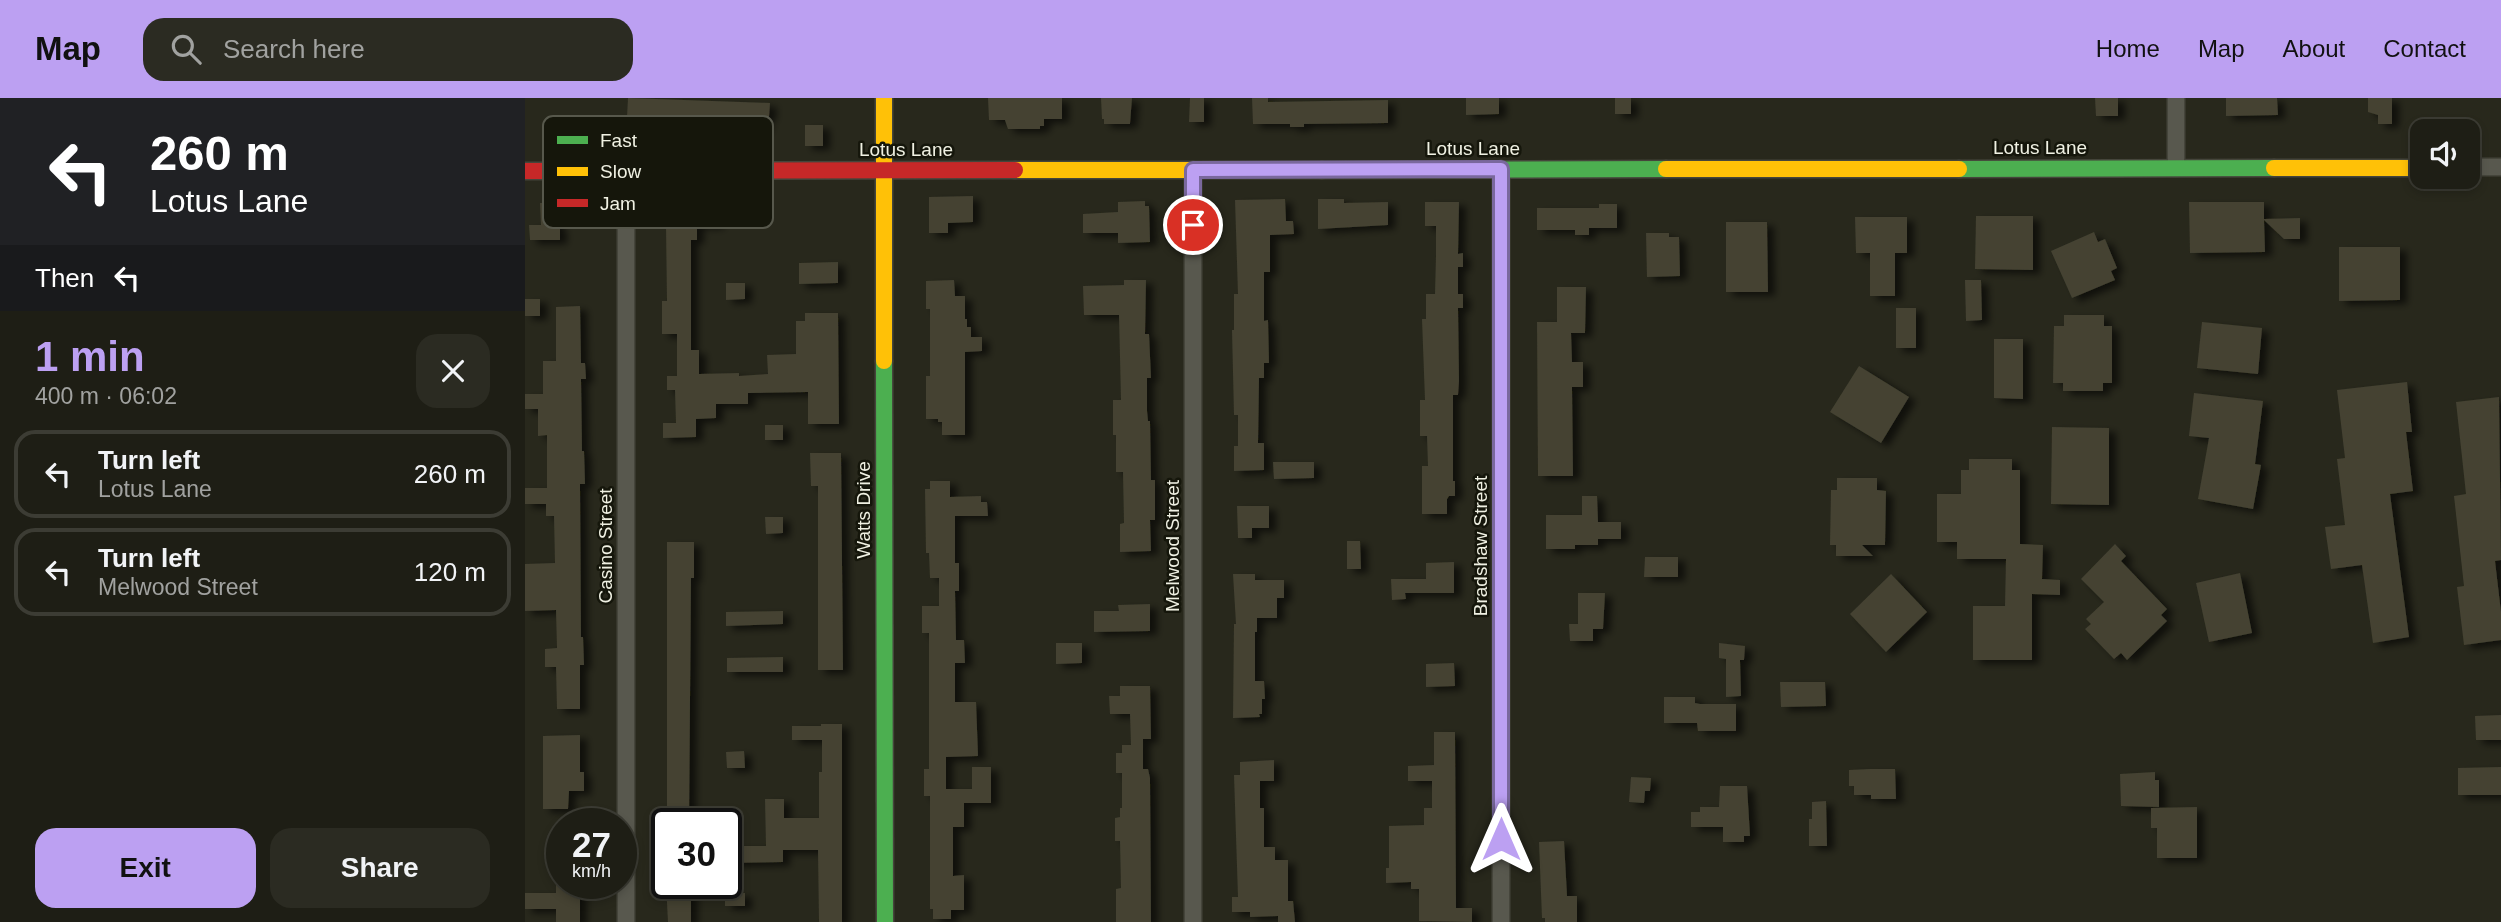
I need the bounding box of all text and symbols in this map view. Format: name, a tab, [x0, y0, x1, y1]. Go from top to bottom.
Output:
search box	[143, 18, 633, 81]
text: Map	[35, 30, 101, 67]
icon: search	[167, 30, 205, 68]
text: Search here	[223, 34, 365, 64]
text: Home	[2096, 35, 2160, 62]
text: Map	[2198, 35, 2245, 62]
text: About	[2283, 35, 2345, 62]
text: Contact	[2383, 35, 2466, 62]
legend	[543, 116, 773, 228]
map controls	[2410, 119, 2480, 189]
button: sound	[2410, 119, 2480, 189]
icon: left	[35, 126, 126, 217]
text: 260 m	[150, 126, 289, 180]
text: Fast	[600, 130, 638, 151]
street label: Lotus Lane	[1993, 137, 2087, 158]
street label: Lotus Lane	[1426, 138, 1520, 159]
street label: Lotus Lane	[859, 139, 953, 160]
text: Slow	[600, 161, 641, 182]
text: Lotus Lane	[150, 183, 308, 219]
text: Jam	[600, 193, 636, 214]
pin	[1163, 195, 1223, 255]
icon: arrive	[1174, 206, 1212, 244]
icon: left	[108, 259, 146, 297]
text: Then	[35, 263, 94, 293]
text: 1 min	[35, 333, 145, 380]
button: close	[416, 334, 490, 408]
text: 400 m · 06:02	[35, 383, 177, 409]
text: Turn left	[98, 445, 200, 475]
icon: left	[39, 455, 77, 493]
text: 260 m	[414, 459, 486, 489]
street label: Watts Drive	[853, 461, 874, 559]
street label: Bradshaw Street	[1470, 475, 1491, 616]
text: Lotus Lane	[98, 476, 212, 502]
street label: Melwood Street	[1162, 479, 1183, 612]
street label: Casino Street	[595, 488, 616, 604]
text: Turn left	[98, 543, 200, 573]
icon: left	[39, 553, 77, 591]
text: 120 m	[414, 557, 486, 587]
text: Melwood Street	[98, 574, 258, 600]
position arrow	[1464, 802, 1538, 876]
speed limit sign: 30	[651, 808, 742, 899]
text: 27	[572, 825, 611, 864]
button: Exit	[35, 828, 256, 908]
button: Share	[270, 828, 490, 908]
text: km/h	[572, 861, 611, 881]

